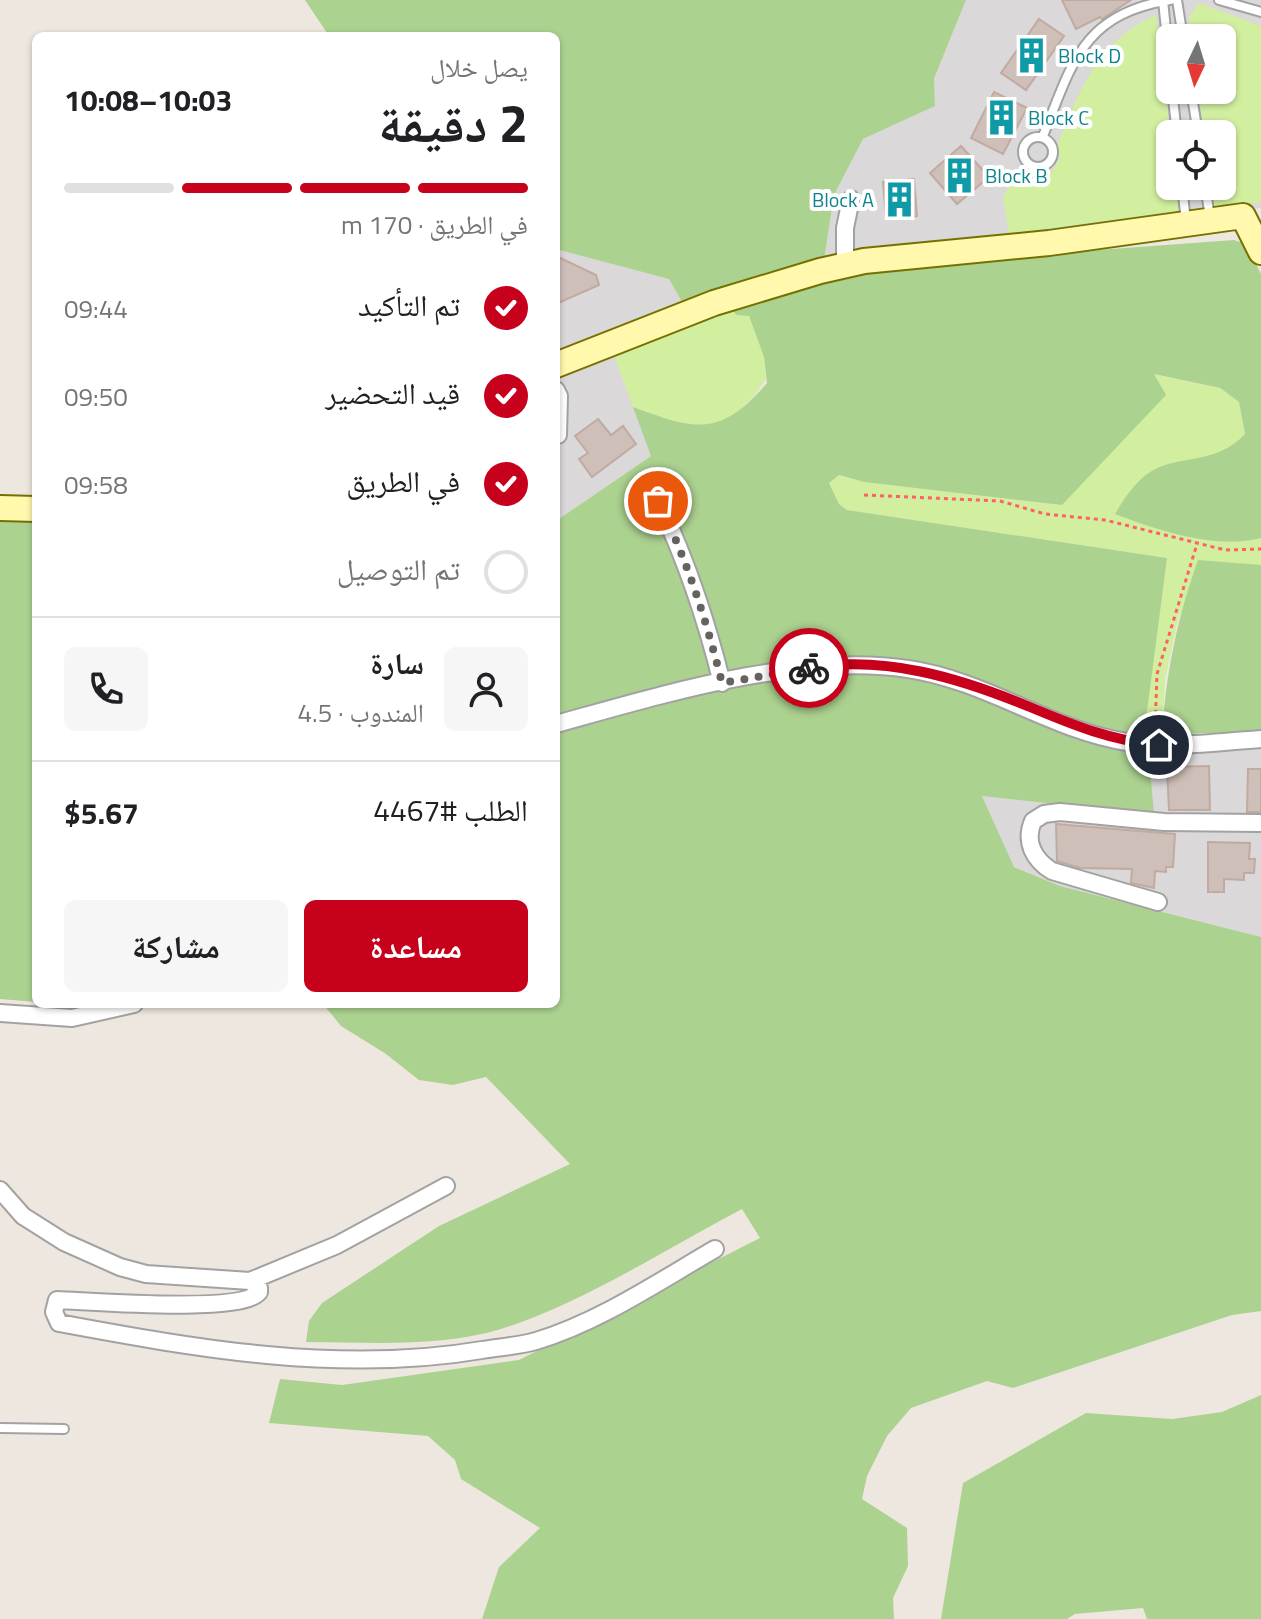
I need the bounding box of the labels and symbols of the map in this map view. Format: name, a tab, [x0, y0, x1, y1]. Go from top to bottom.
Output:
north arrow	[1156, 24, 1236, 104]
building icon: Block D	[1013, 36, 1051, 74]
place label: Block D	[1058, 40, 1121, 71]
building icon: Block C	[983, 98, 1021, 136]
place label: Block C	[1028, 102, 1089, 133]
building icon: Block B	[940, 156, 978, 194]
place label: Block B	[985, 160, 1048, 191]
building icon: Block A	[881, 180, 919, 218]
place label: Block A	[812, 184, 874, 215]
pin	[624, 467, 692, 535]
courier	[769, 628, 849, 708]
pin	[1125, 711, 1193, 779]

